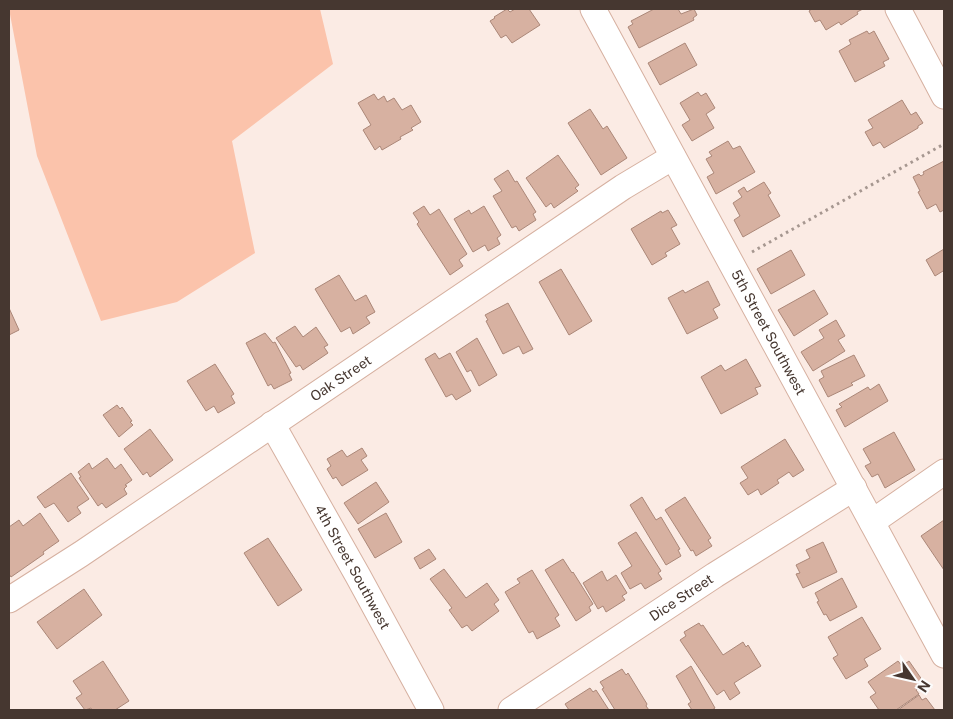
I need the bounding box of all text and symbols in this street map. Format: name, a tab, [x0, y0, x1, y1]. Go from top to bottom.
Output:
street label: 5th Street Southwest	[728, 267, 809, 398]
street label: Oak Street	[307, 352, 374, 404]
street label: 4th Street Southwest	[311, 502, 393, 632]
street label: Dice Street	[646, 571, 716, 624]
north arrow	[888, 654, 938, 704]
text: N	[914, 677, 933, 695]

